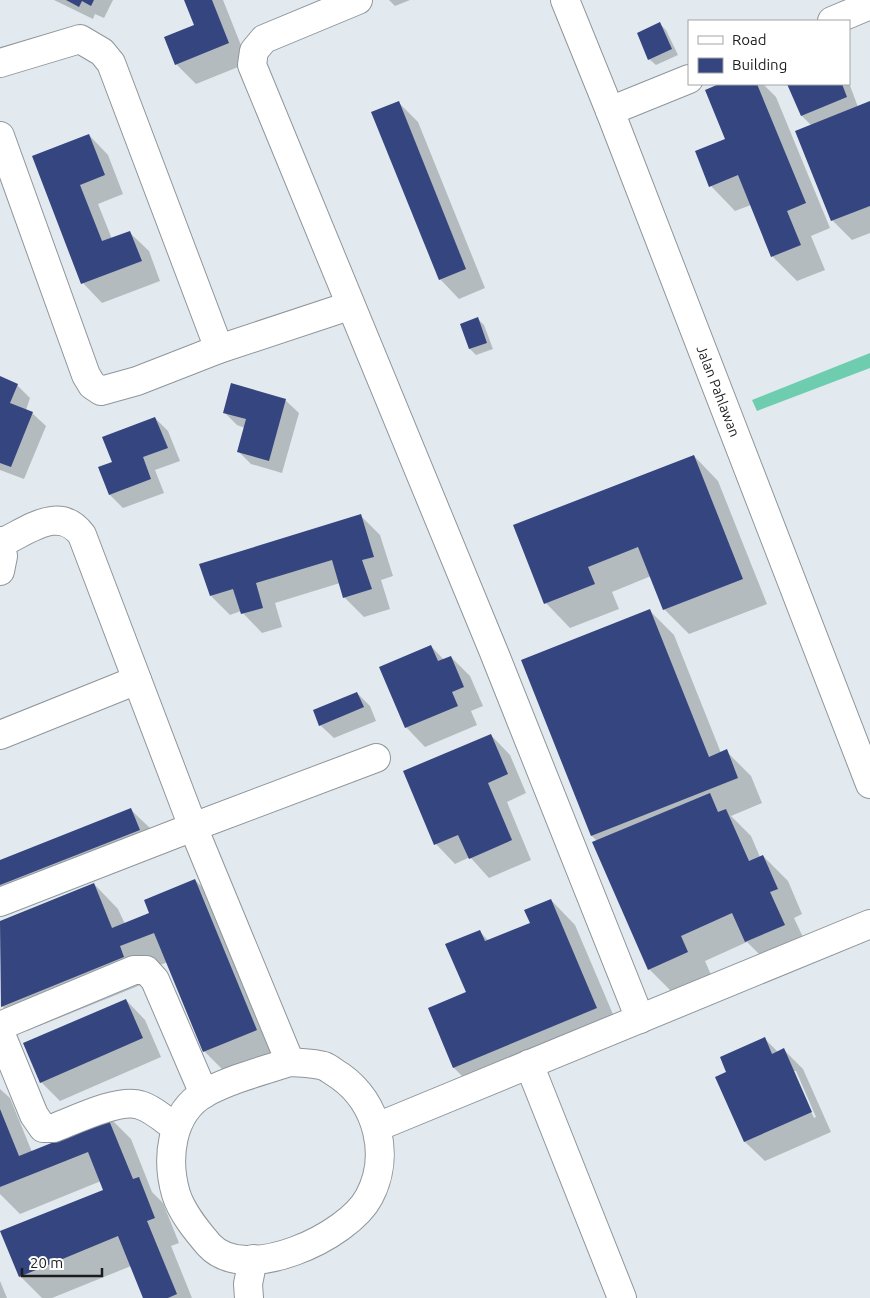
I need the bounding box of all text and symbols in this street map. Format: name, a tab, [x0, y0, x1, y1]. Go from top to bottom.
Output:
legend	[688, 20, 850, 85]
text: Road	[732, 31, 767, 48]
text: Building	[732, 56, 787, 73]
street label: Jalan Pahlawan	[693, 343, 743, 439]
scale bar	[22, 1246, 102, 1278]
text: 20 m	[30, 1254, 63, 1271]

